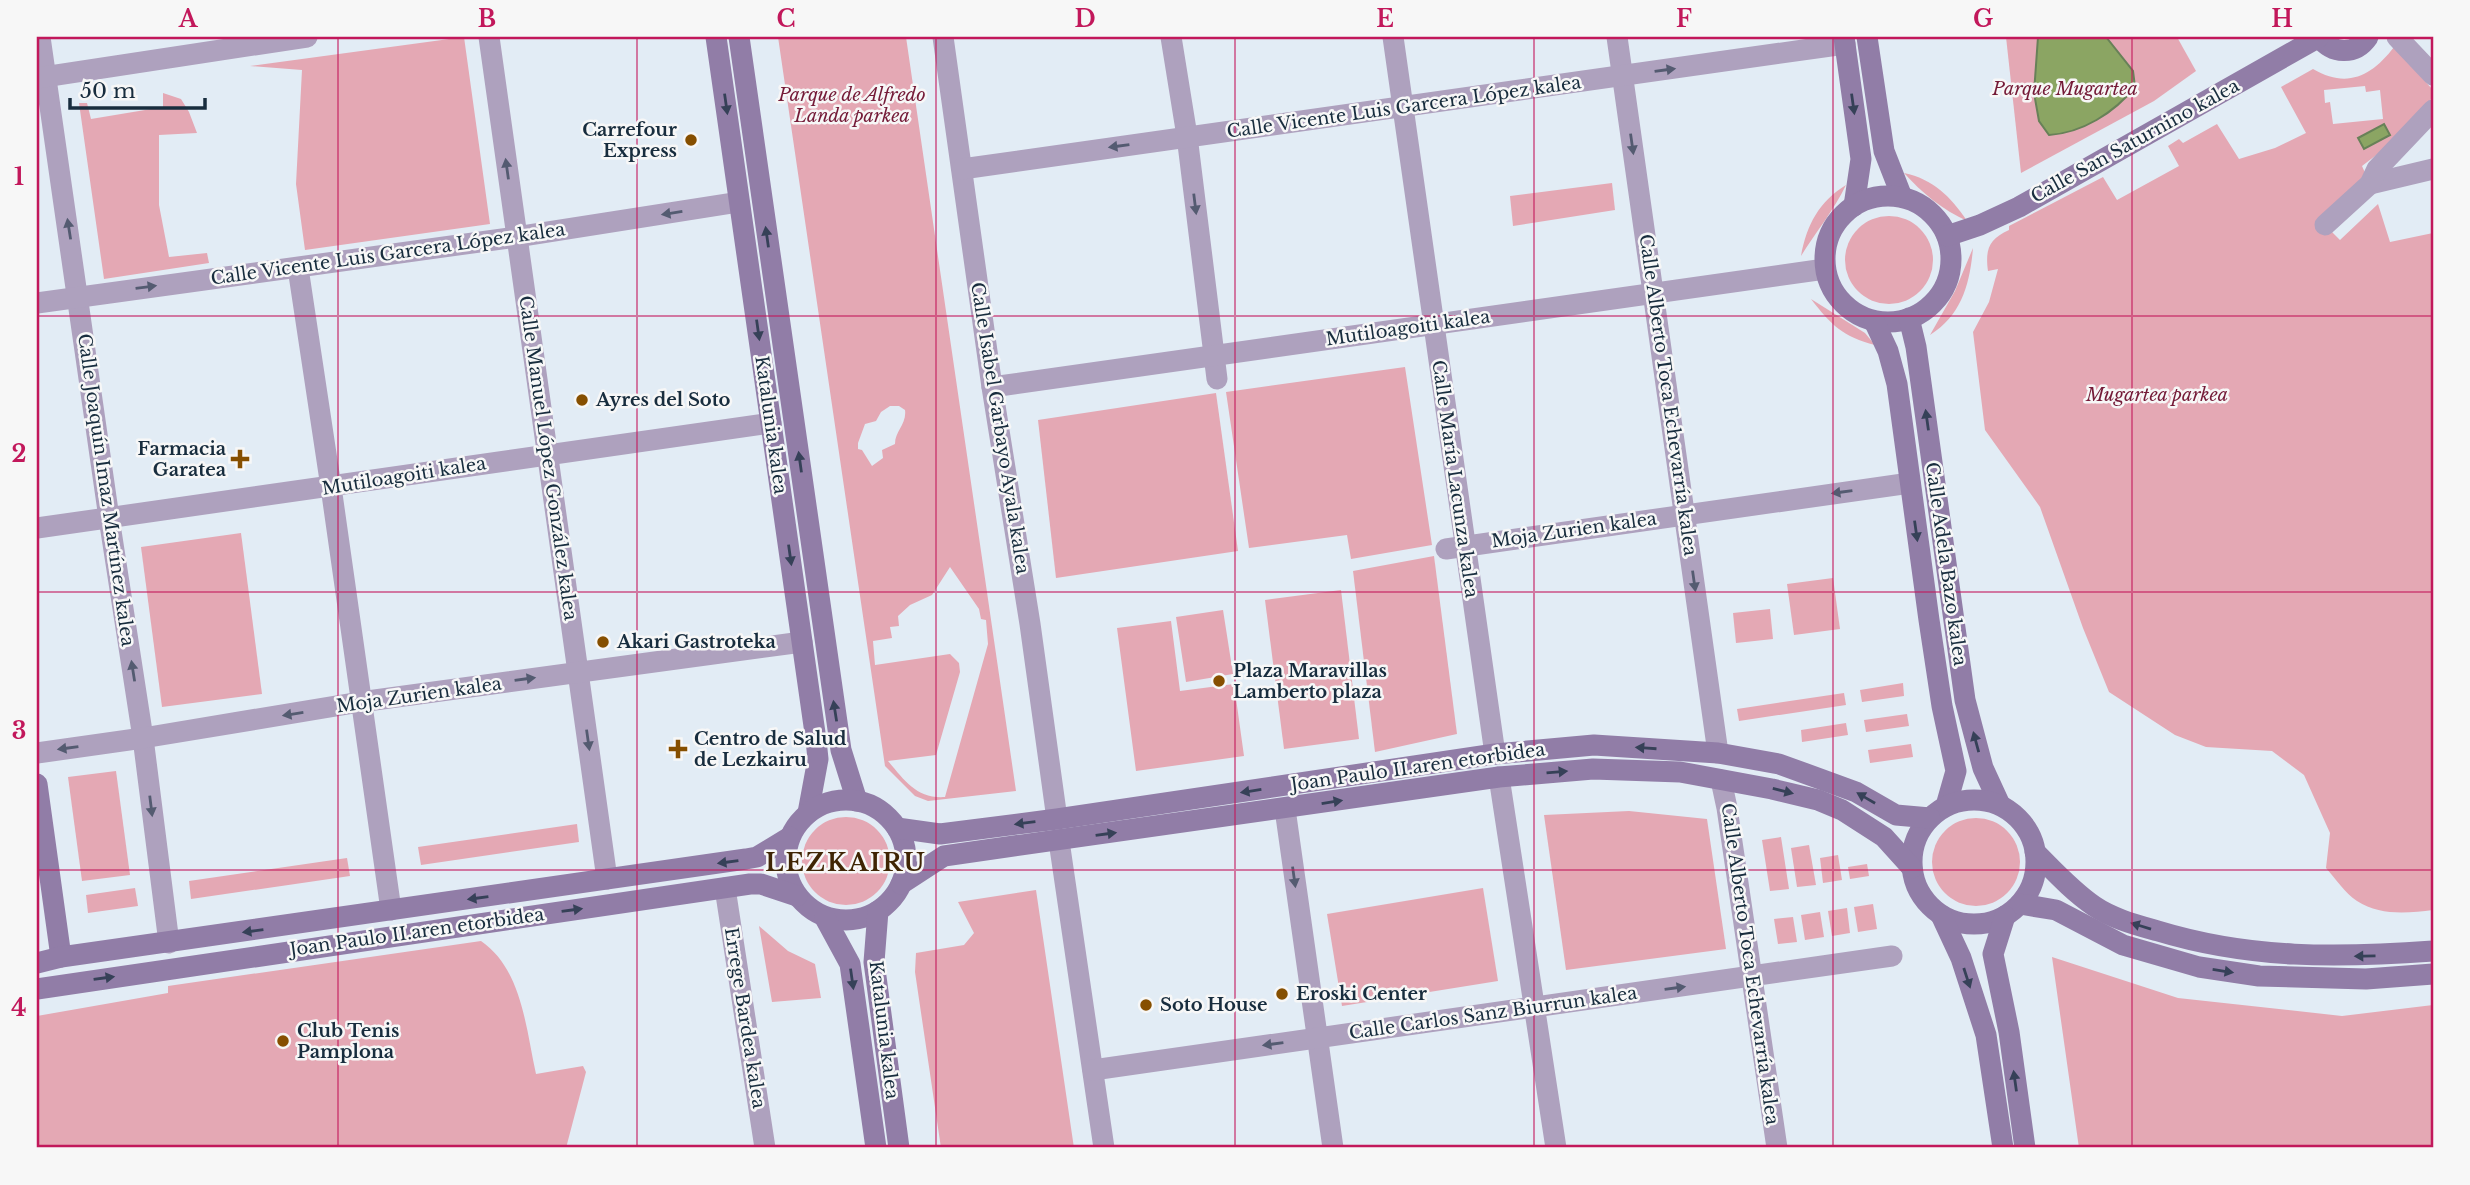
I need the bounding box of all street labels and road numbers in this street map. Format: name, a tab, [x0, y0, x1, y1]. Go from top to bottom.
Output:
street label: Calle Vicente Luis Garcera López kalea	[1225, 71, 1583, 143]
street label: Calle San Saturnino kalea	[2027, 74, 2243, 208]
street label: Calle Vicente Luis Garcera López kalea	[209, 218, 567, 290]
street label: Calle Alberto Toca Echevarría kalea	[1635, 233, 1701, 557]
street label: Calle Isabel Garbayo Ayala kalea	[966, 280, 1034, 576]
street label: Calle Manuel López González kalea	[514, 294, 582, 622]
street label: Mutiloagoiti kalea	[1324, 306, 1492, 350]
street label: Calle Joaquín Imaz Martínez kalea	[73, 332, 139, 648]
street label: Katalunia kalea	[750, 354, 792, 496]
street label: Calle María Lacunza kalea	[1427, 359, 1483, 599]
street label: Mutiloagoiti kalea	[320, 452, 488, 500]
street label: Calle Adela Bazo kalea	[1921, 461, 1971, 667]
street label: Moja Zurien kalea	[1490, 507, 1658, 553]
street label: Moja Zurien kalea	[335, 672, 503, 718]
street label: Joan Paulo II.aren etorbidea	[1287, 738, 1547, 796]
street label: Calle Alberto Toca Echevarría kalea	[1717, 802, 1783, 1126]
street label: Joan Paulo II.aren etorbidea	[286, 903, 546, 961]
street label: Errege Bardea kalea	[720, 926, 770, 1110]
street label: Katalunia kalea	[865, 959, 903, 1101]
street label: Calle Carlos Sanz Biurrun kalea	[1348, 982, 1639, 1044]

